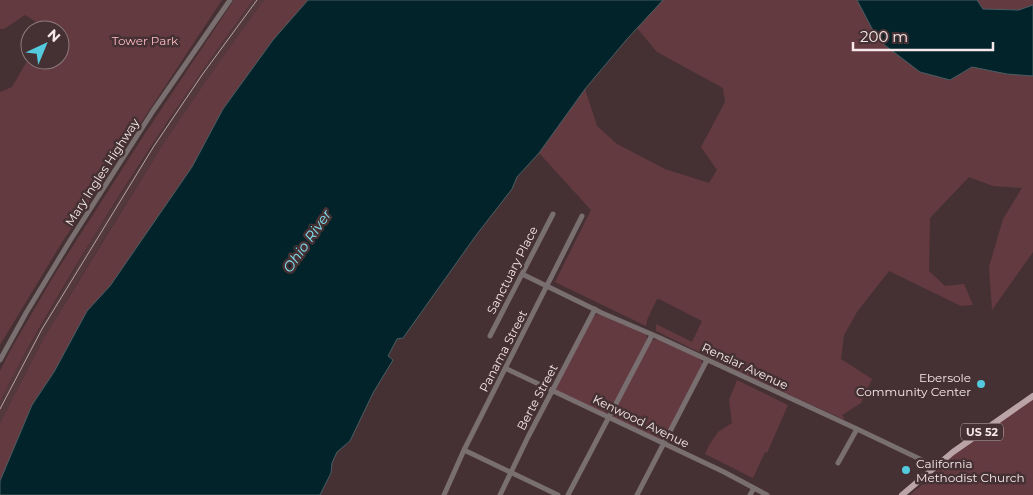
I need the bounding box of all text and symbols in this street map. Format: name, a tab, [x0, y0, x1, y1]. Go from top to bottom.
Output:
north arrow	[20, 20, 70, 70]
scale bar	[853, 20, 993, 52]
text: N	[44, 25, 64, 46]
text: 200 m	[860, 27, 908, 46]
park label: Tower Park	[112, 33, 179, 48]
street label: Mary Ingles Highway	[62, 115, 143, 229]
water label: Ohio River	[279, 206, 335, 276]
street label: Sanctuary Place	[483, 224, 541, 316]
street label: Panama Street	[476, 307, 530, 394]
street label: Renslar Avenue	[699, 339, 791, 393]
street label: Berte Street	[513, 361, 561, 433]
place label: Ebersole Community Center	[856, 370, 971, 399]
marker: Ebersole Community Center	[975, 378, 987, 390]
street label: Kenwood Avenue	[590, 391, 692, 451]
road number: US 52	[961, 424, 1003, 441]
place label: California Methodist Church	[916, 456, 1025, 485]
marker: California Methodist Church	[900, 464, 912, 476]

